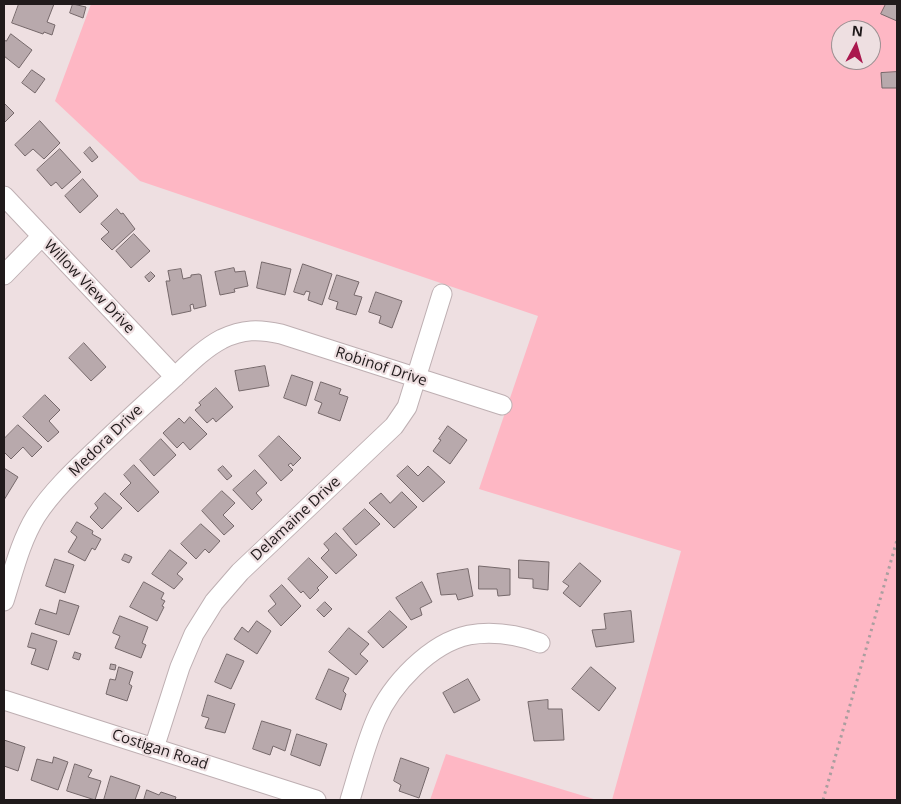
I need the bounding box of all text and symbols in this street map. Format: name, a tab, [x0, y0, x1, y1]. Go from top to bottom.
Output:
north arrow	[831, 20, 881, 70]
text: N	[851, 21, 864, 41]
street label: Willow View Drive	[40, 236, 138, 338]
street label: Robinof Drive	[333, 344, 429, 390]
street label: Medora Drive	[66, 401, 146, 481]
street label: Delamaine Drive	[248, 473, 344, 565]
street label: Costigan Road	[110, 726, 210, 774]

